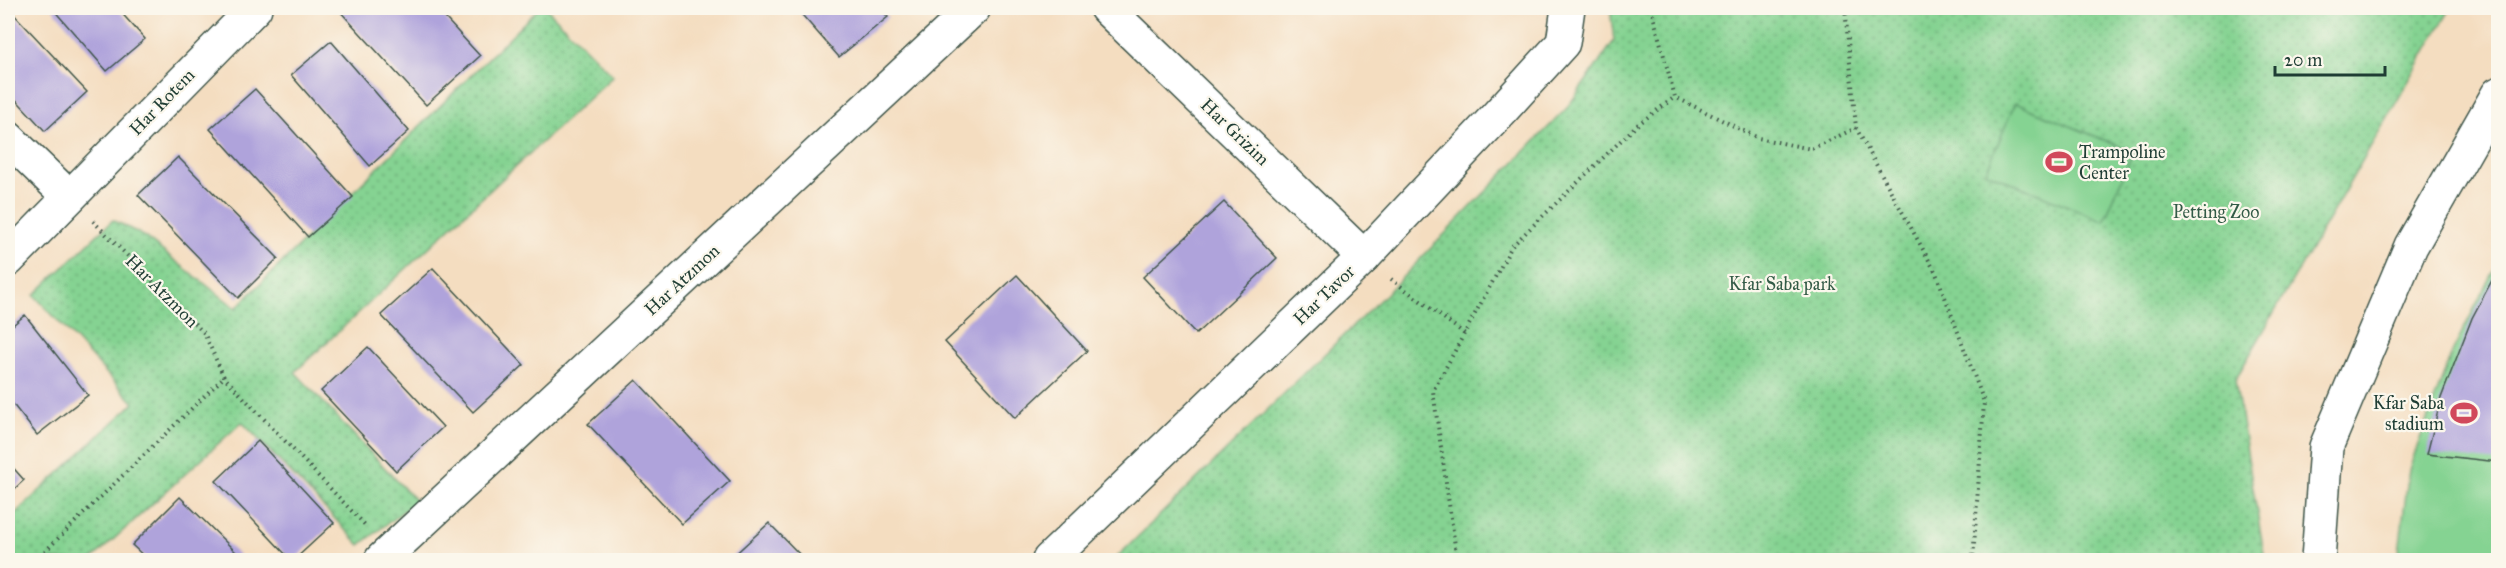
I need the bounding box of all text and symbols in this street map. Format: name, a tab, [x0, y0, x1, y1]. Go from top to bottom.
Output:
scale bar	[2275, 39, 2384, 77]
text: 20 m	[2284, 49, 2322, 71]
street label: Har Rotem	[125, 64, 199, 140]
street label: Har Grizim	[1196, 94, 1274, 170]
place label: Trampoline Center	[2079, 141, 2166, 184]
sports icon: Trampoline Center	[2044, 147, 2074, 177]
park label: Petting Zoo	[2173, 201, 2259, 224]
street label: Har Atzmon	[640, 240, 724, 320]
street label: Har Atzmon	[121, 250, 203, 332]
street label: Har Tavor	[1289, 260, 1359, 330]
park label: Kfar Saba park	[1729, 273, 1836, 295]
place label: Kfar Saba stadium	[2373, 392, 2444, 435]
sports icon: Kfar Saba stadium	[2449, 398, 2479, 428]

